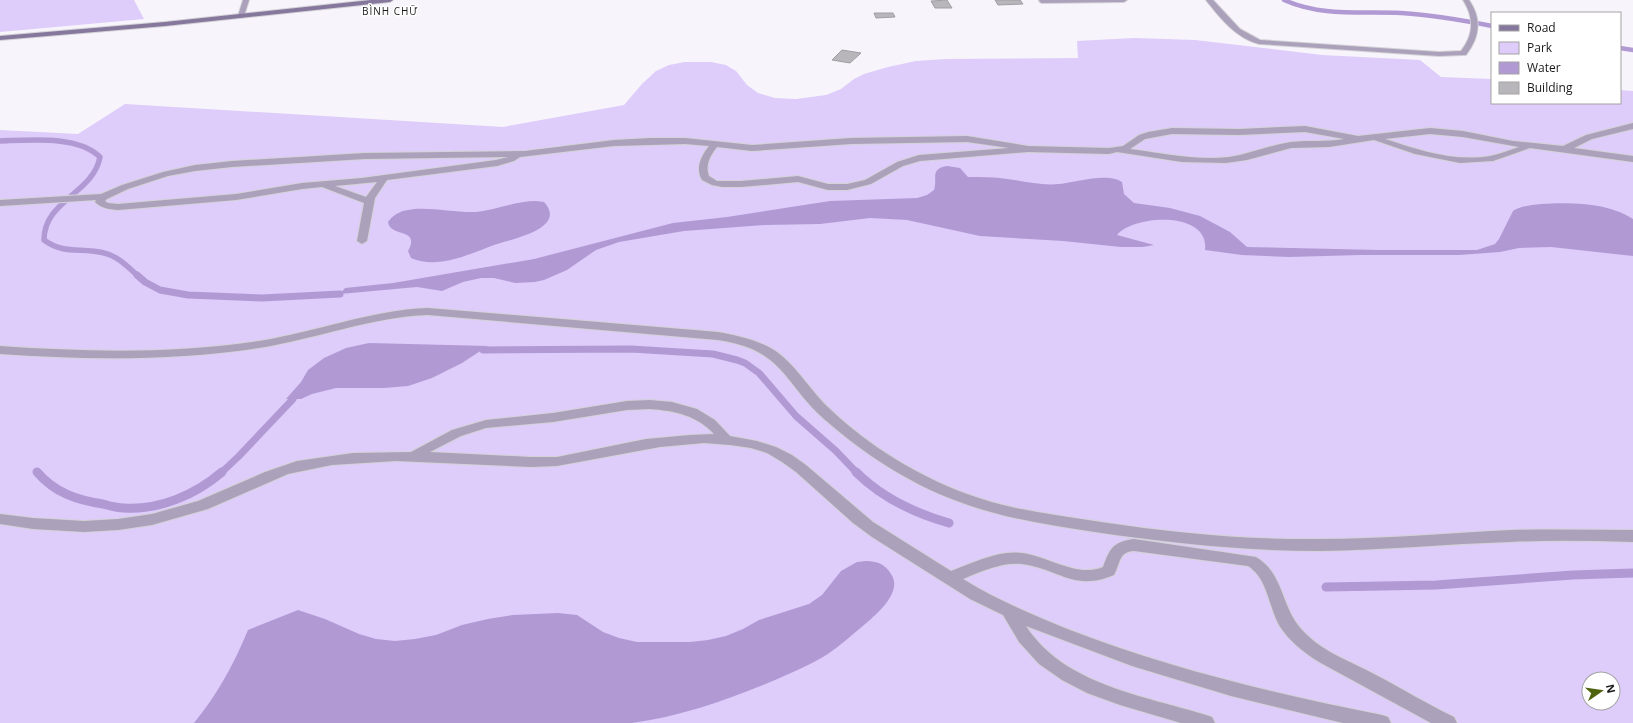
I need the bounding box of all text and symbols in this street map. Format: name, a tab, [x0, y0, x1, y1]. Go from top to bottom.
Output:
district label: BÌNH CHỮ	[362, 4, 418, 18]
legend	[1491, 12, 1621, 104]
text: Road	[1527, 19, 1556, 36]
text: Park	[1527, 39, 1553, 56]
text: Water	[1527, 59, 1561, 76]
text: Building	[1527, 79, 1573, 96]
north arrow	[1581, 671, 1621, 711]
text: N	[1603, 683, 1620, 695]

